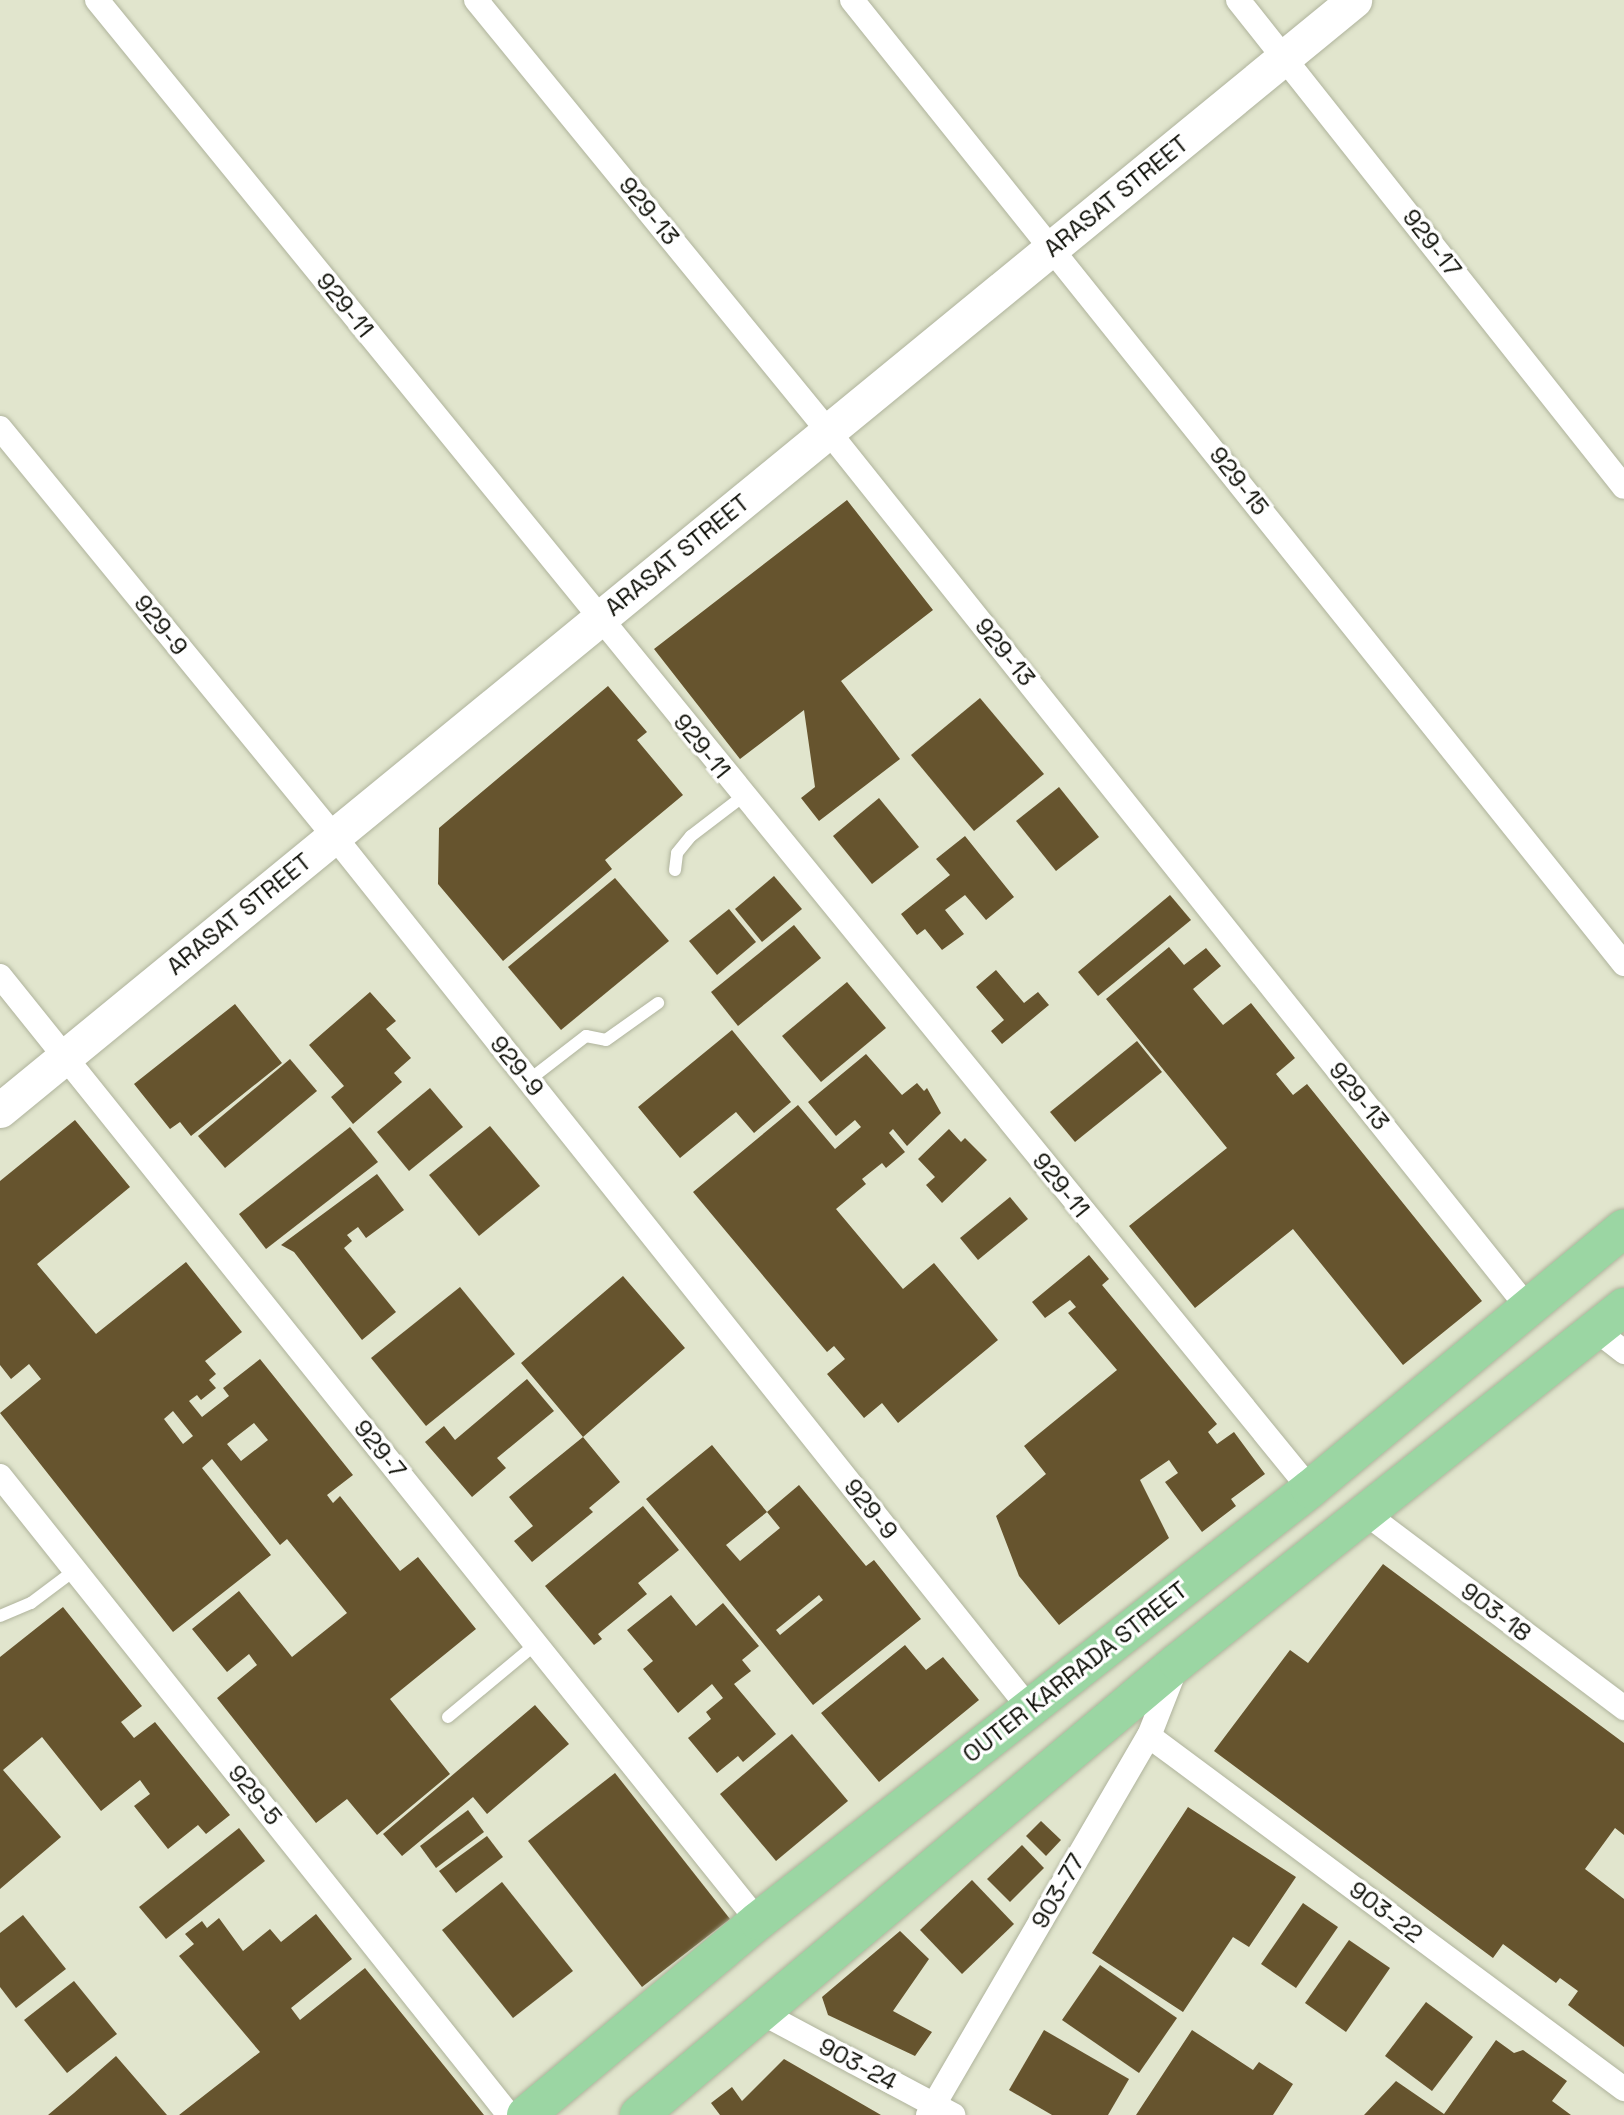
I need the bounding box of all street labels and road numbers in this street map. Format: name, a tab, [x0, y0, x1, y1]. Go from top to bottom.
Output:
street label: ARASAT STREET	[1038, 129, 1194, 263]
street label: 929-13	[613, 171, 685, 251]
street label: 929-17	[1397, 203, 1467, 283]
street label: 929-11	[310, 267, 380, 343]
street label: 929-15	[1203, 441, 1275, 521]
street label: ARASAT STREET	[599, 488, 755, 622]
street label: 929-9	[128, 589, 194, 661]
street label: 929-13	[969, 612, 1041, 692]
street label: 929-11	[667, 708, 737, 784]
street label: ARASAT STREET	[161, 847, 317, 981]
street label: 929-9	[484, 1030, 550, 1102]
street label: 929-13	[1323, 1056, 1395, 1136]
street label: 929-11	[1026, 1147, 1096, 1223]
street label: 929-7	[348, 1414, 412, 1484]
street label: 929-9	[838, 1473, 904, 1545]
street label: OUTER KARRADA STREET	[957, 1575, 1193, 1769]
street label: 903-18	[1455, 1576, 1537, 1648]
street label: 929-5	[222, 1759, 288, 1831]
street label: 903-77	[1025, 1849, 1091, 1933]
street label: 903-22	[1344, 1875, 1428, 1949]
street label: 903-24	[814, 2032, 902, 2096]

